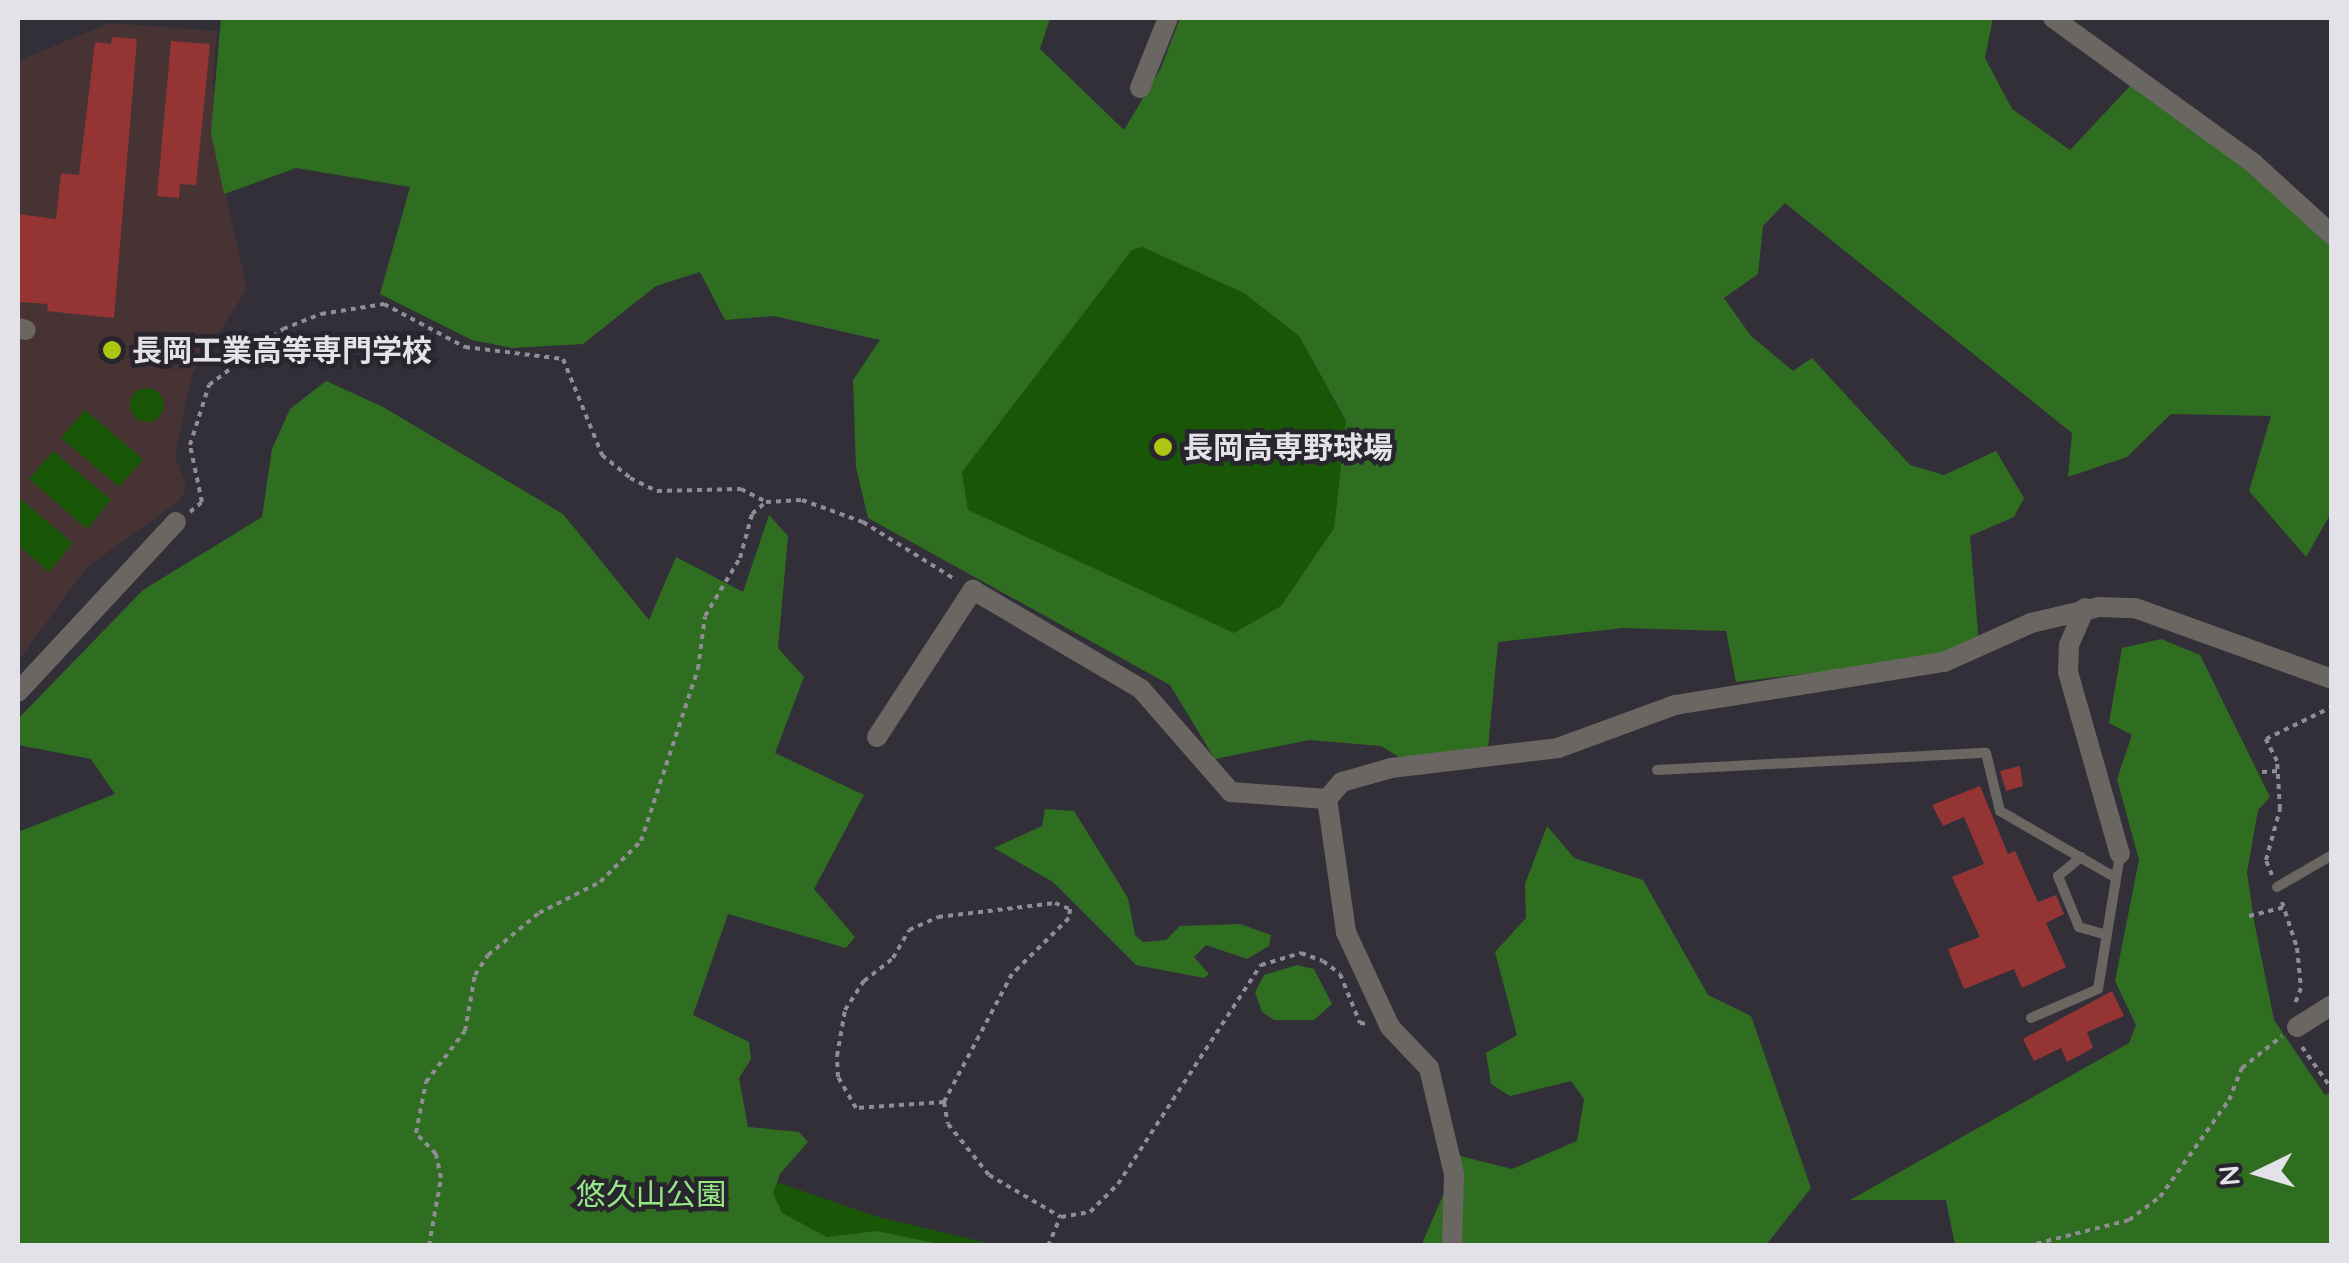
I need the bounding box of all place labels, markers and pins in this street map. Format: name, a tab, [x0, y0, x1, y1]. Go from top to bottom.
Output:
place label: 長岡工業高等専門学校	[132, 332, 432, 368]
marker: 長岡工業高等専門学校	[101, 339, 123, 361]
place label: 長岡高専野球場	[1183, 429, 1393, 465]
marker: 長岡高専野球場	[1152, 436, 1174, 458]

